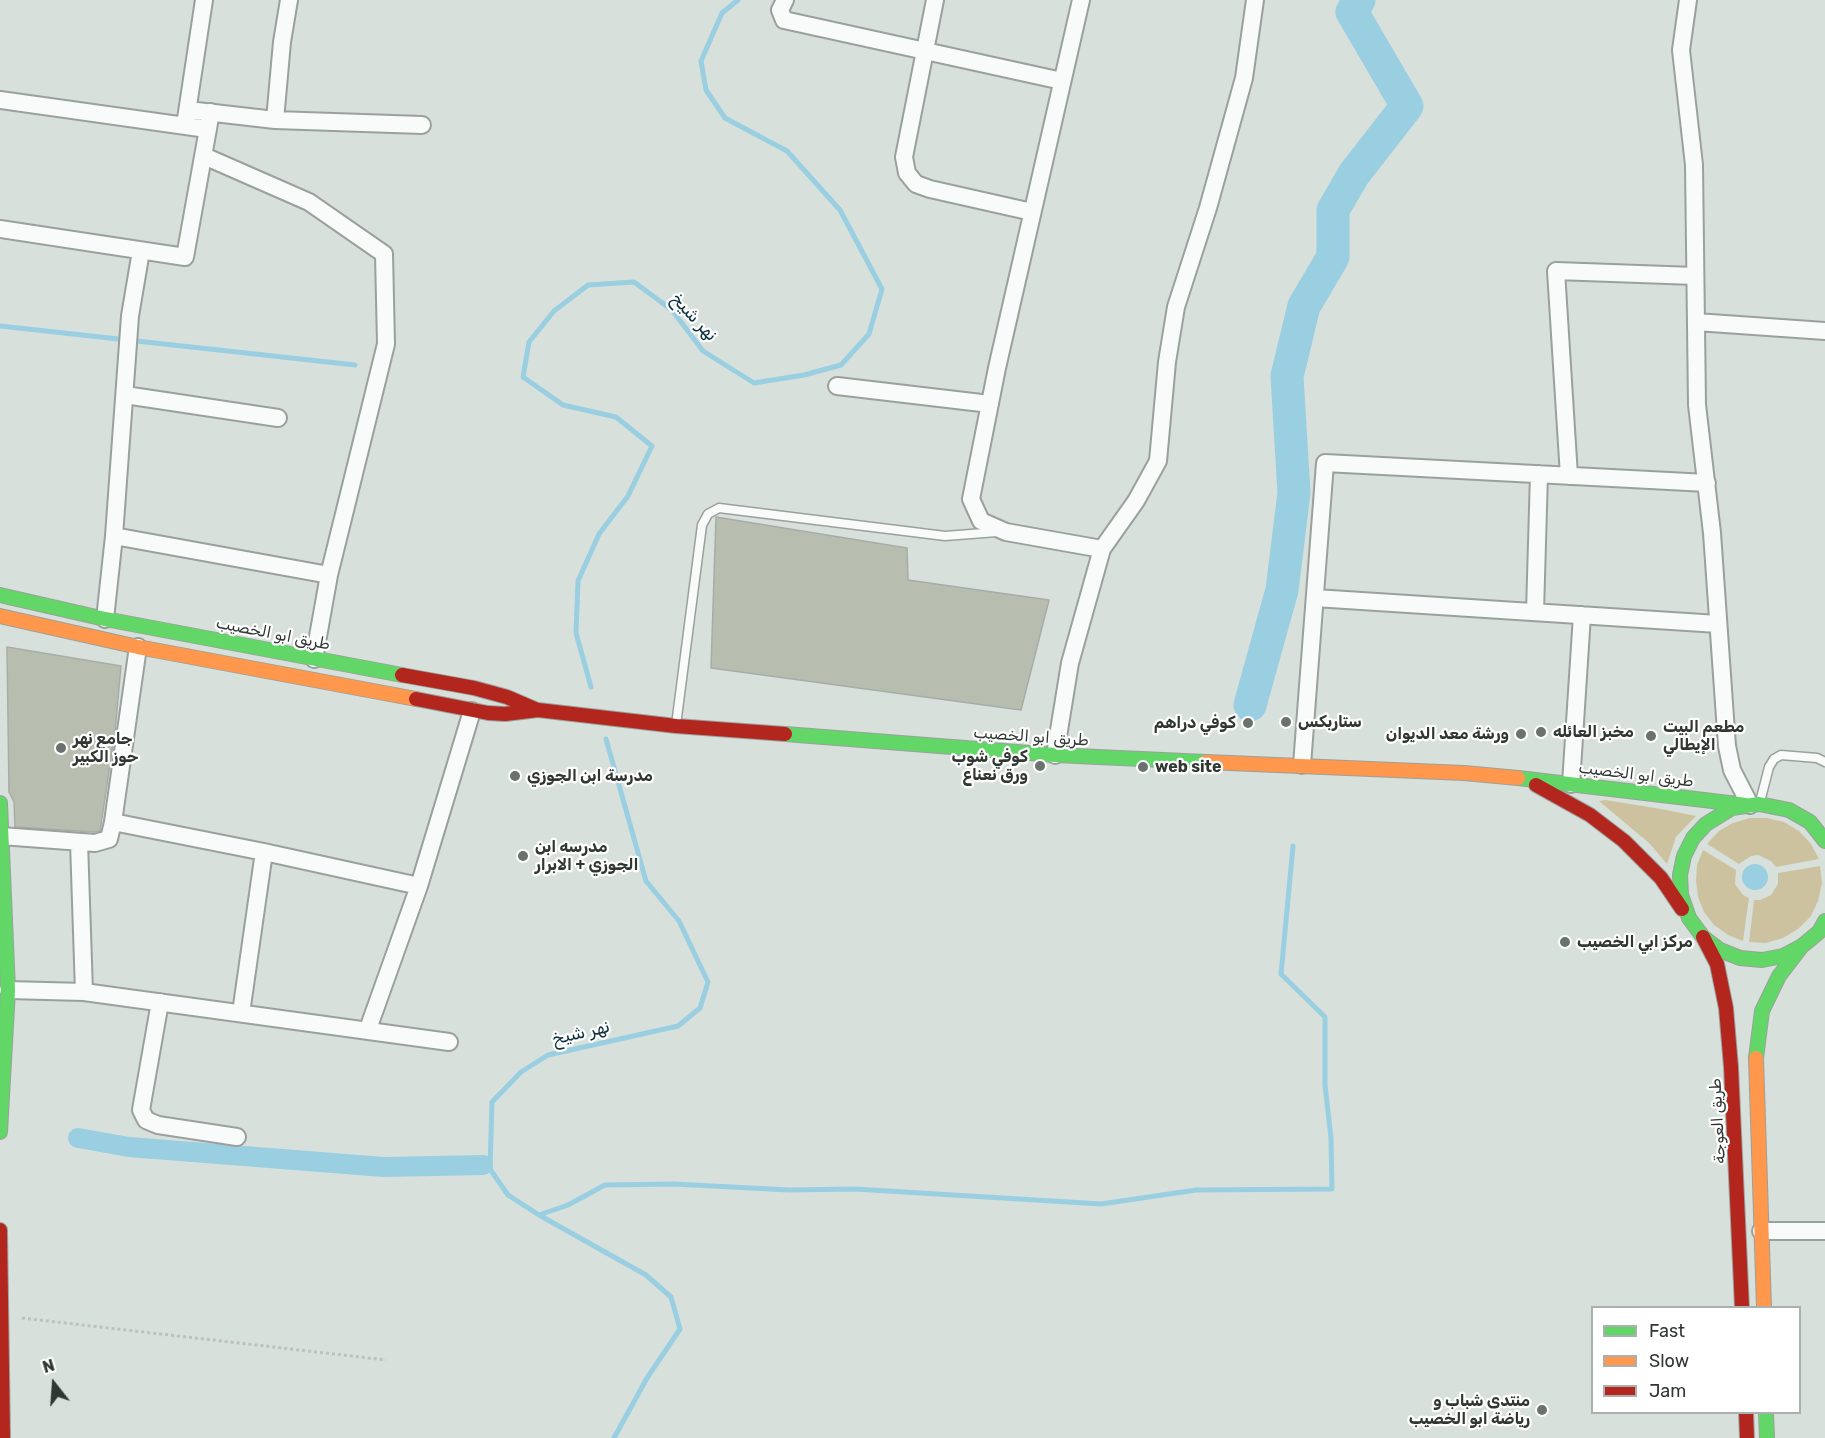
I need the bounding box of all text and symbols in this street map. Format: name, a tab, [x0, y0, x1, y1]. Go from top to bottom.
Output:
water label: نهر شيخ	[666, 288, 722, 346]
street label: طريق ابو الخصيب	[214, 614, 332, 654]
place label: ستاربكس	[1298, 712, 1362, 732]
place label: كوفي دراهم	[1154, 713, 1236, 733]
marker: ستاربكس	[1279, 715, 1293, 729]
marker: كوفي دراهم	[1241, 716, 1255, 730]
place label: مطعم البيت الإيطالي	[1663, 717, 1744, 755]
place label: مخبز العائله	[1553, 722, 1634, 742]
street label: طريق ابو الخصيب	[973, 723, 1089, 751]
place label: ورشة معد الديوان	[1386, 724, 1509, 744]
marker: مخبز العائله	[1534, 725, 1548, 739]
marker: ورشة معد الديوان	[1514, 727, 1528, 741]
place label: جامع نهر حوز الكبير	[73, 729, 139, 767]
marker: مطعم البيت الإيطالي	[1644, 729, 1658, 743]
marker: جامع نهر حوز الكبير	[54, 741, 68, 755]
place label: كوفي شوب ورق نعناع	[952, 747, 1028, 785]
place label: web site	[1155, 757, 1222, 777]
street label: طريق ابو الخصيب	[1577, 758, 1695, 792]
marker: كوفي شوب ورق نعناع	[1033, 759, 1047, 773]
marker: web site	[1136, 760, 1150, 774]
place label: مدرسة ابن الجوزي	[527, 766, 653, 786]
marker: مدرسة ابن الجوزي	[508, 769, 522, 783]
place label: مدرسه ابن الجوزي + الابرار	[535, 837, 638, 875]
marker: مدرسه ابن الجوزي + الابرار	[516, 849, 530, 863]
place label: مركز ابي الخصيب	[1577, 932, 1693, 952]
marker: مركز ابي الخصيب	[1558, 935, 1572, 949]
water label: نهر شيخ	[550, 1016, 612, 1050]
street label: طريق العوجة	[1706, 1078, 1730, 1164]
legend	[1591, 1306, 1801, 1414]
text: Fast	[1649, 1320, 1685, 1342]
text: Slow	[1649, 1350, 1689, 1372]
north arrow	[24, 1354, 84, 1414]
text: N	[40, 1356, 57, 1377]
text: Jam	[1649, 1380, 1686, 1402]
place label: منتدى شباب و رياضة ابو الخصيب	[1409, 1391, 1530, 1429]
marker: منتدى شباب و رياضة ابو الخصيب	[1535, 1403, 1549, 1417]

